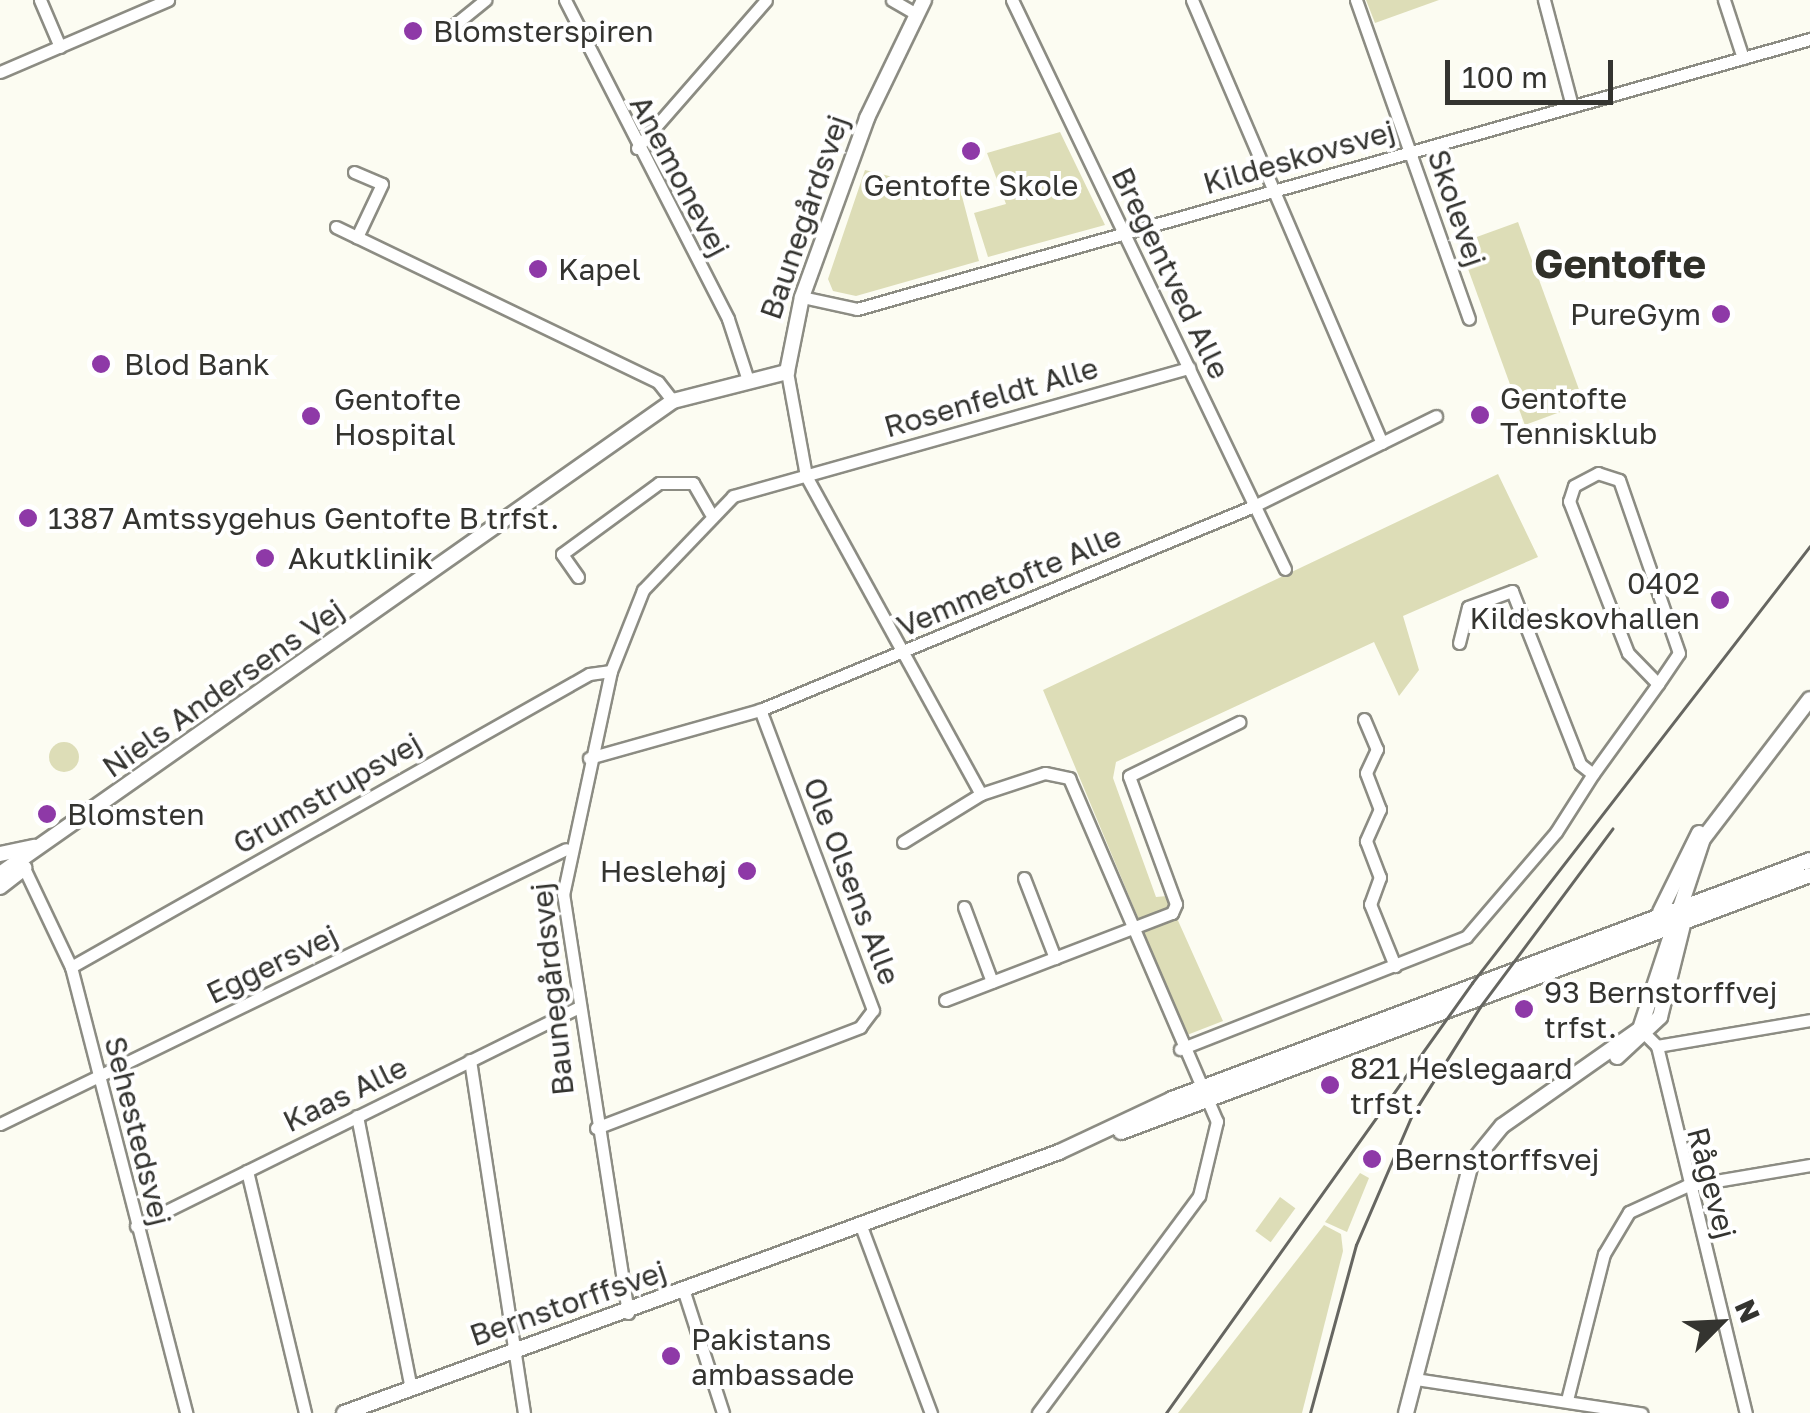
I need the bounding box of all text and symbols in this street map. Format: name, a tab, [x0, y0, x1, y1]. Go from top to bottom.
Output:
place label: Blomsterspiren	[433, 13, 654, 49]
marker: Blomsterspiren	[402, 20, 424, 42]
scale bar	[1450, 40, 1618, 102]
text: 100 m	[1462, 59, 1548, 95]
street label: Anemonevej	[622, 89, 738, 263]
street label: Baunegårdsvej	[752, 110, 856, 324]
street label: Kildeskovsvej	[1199, 112, 1399, 202]
marker: Gentofte Skole	[960, 140, 982, 162]
street label: Skolevej	[1420, 145, 1494, 271]
street label: Bregentved Alle	[1104, 161, 1238, 385]
place label: Gentofte Skole	[864, 167, 1078, 203]
district label: Gentofte	[1534, 239, 1706, 287]
place label: Kapel	[558, 251, 641, 287]
marker: Kapel	[527, 258, 549, 280]
place label: PureGym	[1570, 296, 1701, 332]
marker: PureGym	[1710, 303, 1732, 325]
place label: Blod Bank	[124, 346, 270, 382]
street label: Rosenfeldt Alle	[880, 349, 1102, 445]
marker: Blod Bank	[88, 351, 114, 377]
place label: Gentofte Tennisklub	[1500, 380, 1657, 450]
place label: Gentofte Hospital	[334, 381, 461, 452]
marker: Gentofte Hospital	[298, 403, 324, 429]
marker: Gentofte Tennisklub	[1469, 404, 1491, 426]
place label: 1387 Amtssygehus Gentofte B trfst.	[48, 500, 559, 536]
marker: 1387 Amtssygehus Gentofte B trfst.	[17, 507, 39, 529]
street label: Vemmetofte Alle	[892, 518, 1126, 644]
place label: Akutklinik	[288, 540, 433, 576]
marker: Akutklinik	[252, 545, 278, 571]
place label: 0402 Kildeskovhallen	[1470, 565, 1700, 636]
marker: 0402 Kildeskovhallen	[1709, 589, 1731, 611]
street label: Niels Andersens Vej	[95, 591, 351, 785]
street label: Grumstrupsvej	[227, 725, 427, 861]
street label: Ole Olsens Alle	[796, 772, 908, 990]
place label: Blomsten	[67, 796, 205, 832]
marker: Blomsten	[36, 803, 58, 825]
place label: Heslehøj	[600, 853, 727, 889]
marker: Heslehøj	[736, 860, 758, 882]
street label: Baunegårdsvej	[523, 881, 581, 1097]
street label: Eggersvej	[201, 917, 343, 1011]
place label: 93 Bernstorffvej trfst.	[1544, 974, 1777, 1044]
marker: 93 Bernstorffvej trfst.	[1513, 998, 1535, 1020]
street label: Sehestedsvej	[97, 1033, 179, 1229]
street label: Kaas Alle	[277, 1049, 413, 1139]
place label: 821 Heslegaard trfst.	[1350, 1050, 1573, 1120]
marker: 821 Heslegaard trfst.	[1319, 1074, 1341, 1096]
street label: Rågevej	[1680, 1123, 1744, 1243]
place label: Bernstorffsvej	[1394, 1141, 1600, 1177]
marker: Bernstorffsvej	[1359, 1146, 1385, 1172]
street label: Bernstorffsvej	[465, 1253, 671, 1353]
north arrow	[1670, 1273, 1770, 1373]
text: N	[1728, 1294, 1767, 1327]
place label: Pakistans ambassade	[691, 1321, 854, 1392]
marker: Pakistans ambassade	[660, 1345, 682, 1367]

